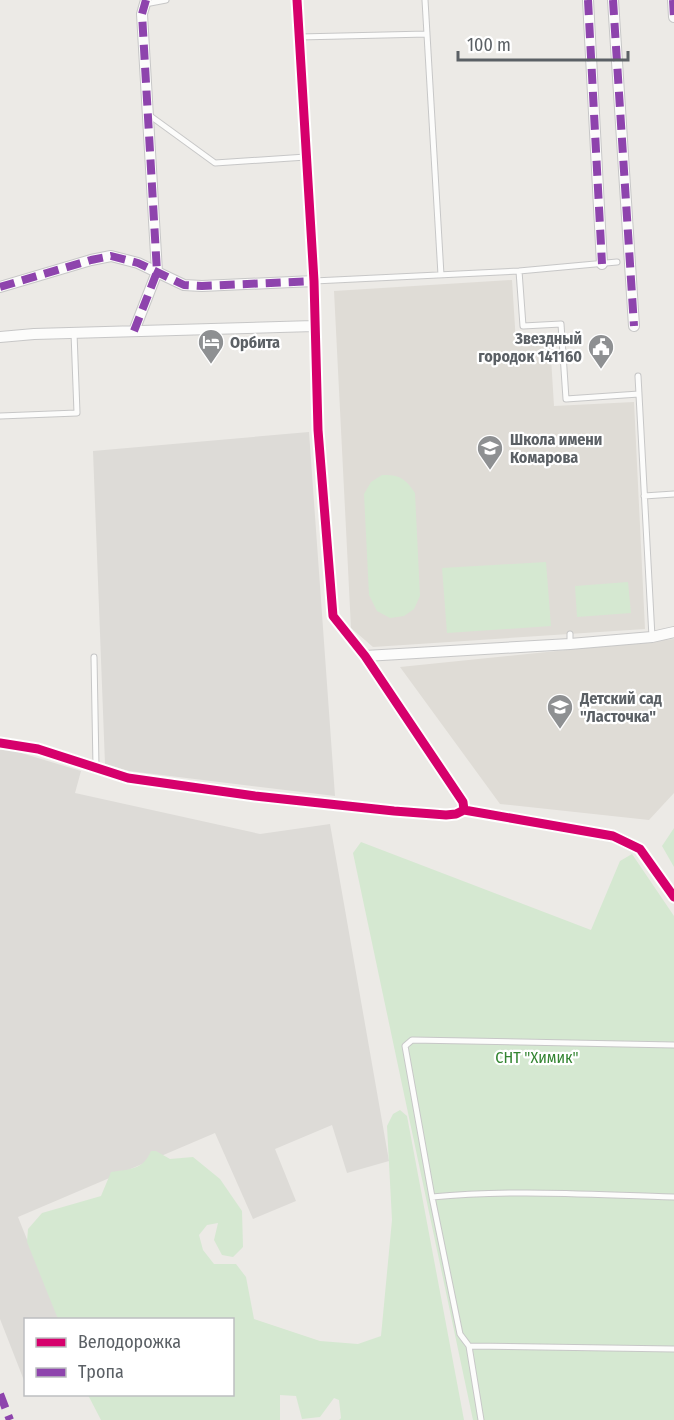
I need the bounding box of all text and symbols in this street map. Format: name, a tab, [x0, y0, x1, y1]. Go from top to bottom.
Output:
scale bar	[458, 24, 628, 62]
text: 100 m	[467, 34, 511, 56]
hotel icon: Орбита	[196, 327, 226, 365]
place label: Звездный городок 141160	[478, 329, 582, 366]
public building icon: Звездный городок 141160	[586, 332, 616, 370]
place label: Орбита	[230, 333, 280, 352]
place label: Школа имени Комарова	[510, 430, 602, 467]
school or university icon: Школа имени Комарова	[475, 433, 505, 471]
place label: Детский сад "Ласточка"	[579, 689, 662, 726]
school or university icon: Детский сад "Ласточка"	[545, 692, 575, 730]
park label: СНТ "Химик"	[495, 1048, 579, 1067]
legend	[24, 1318, 234, 1396]
text: Велодорожка	[78, 1331, 181, 1353]
text: Тропа	[78, 1361, 124, 1383]

